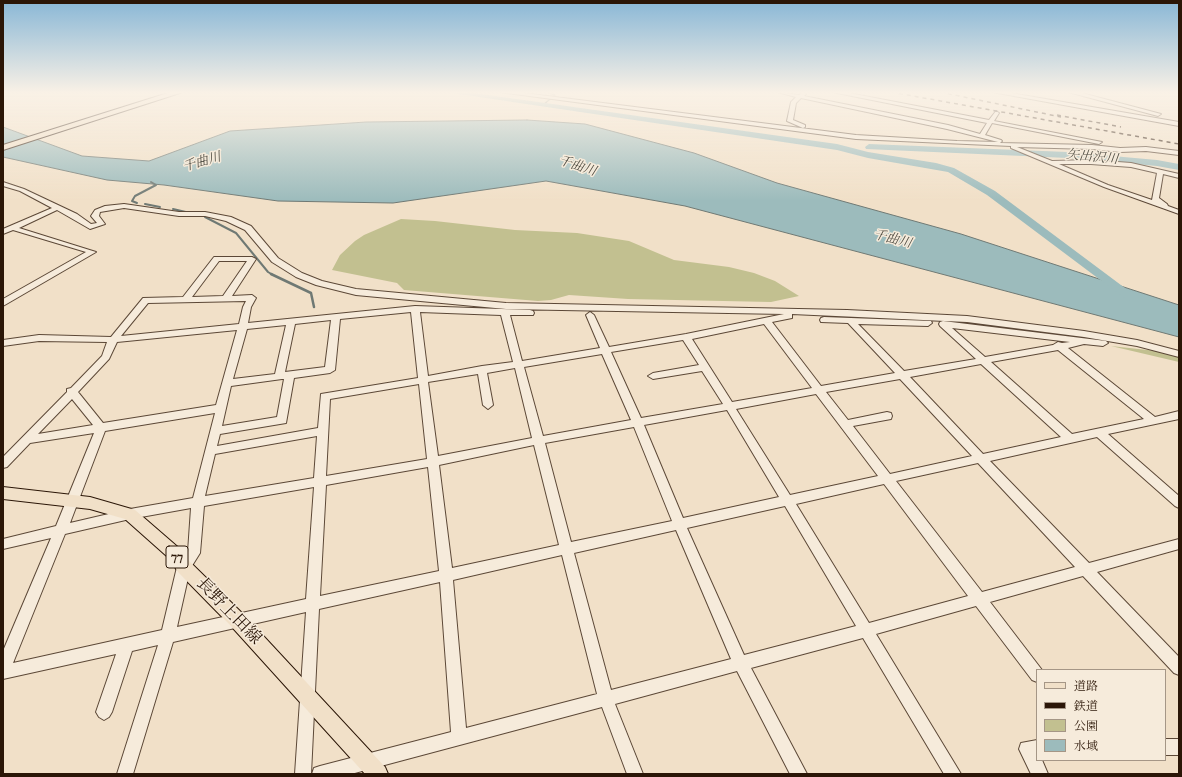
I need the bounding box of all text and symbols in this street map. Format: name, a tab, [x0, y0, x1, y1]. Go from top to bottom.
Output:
water label: 矢出沢川	[1065, 148, 1119, 168]
water label: 千曲川	[181, 150, 223, 176]
water label: 千曲川	[556, 154, 598, 180]
water label: 千曲川	[871, 228, 913, 252]
road number: 77	[166, 546, 188, 568]
street label: 長野上田線	[191, 574, 265, 650]
legend	[1036, 669, 1166, 761]
text: 道路	[1074, 679, 1098, 694]
text: 鉄道	[1074, 699, 1098, 714]
text: 公園	[1074, 719, 1098, 734]
text: 水域	[1074, 739, 1098, 754]

